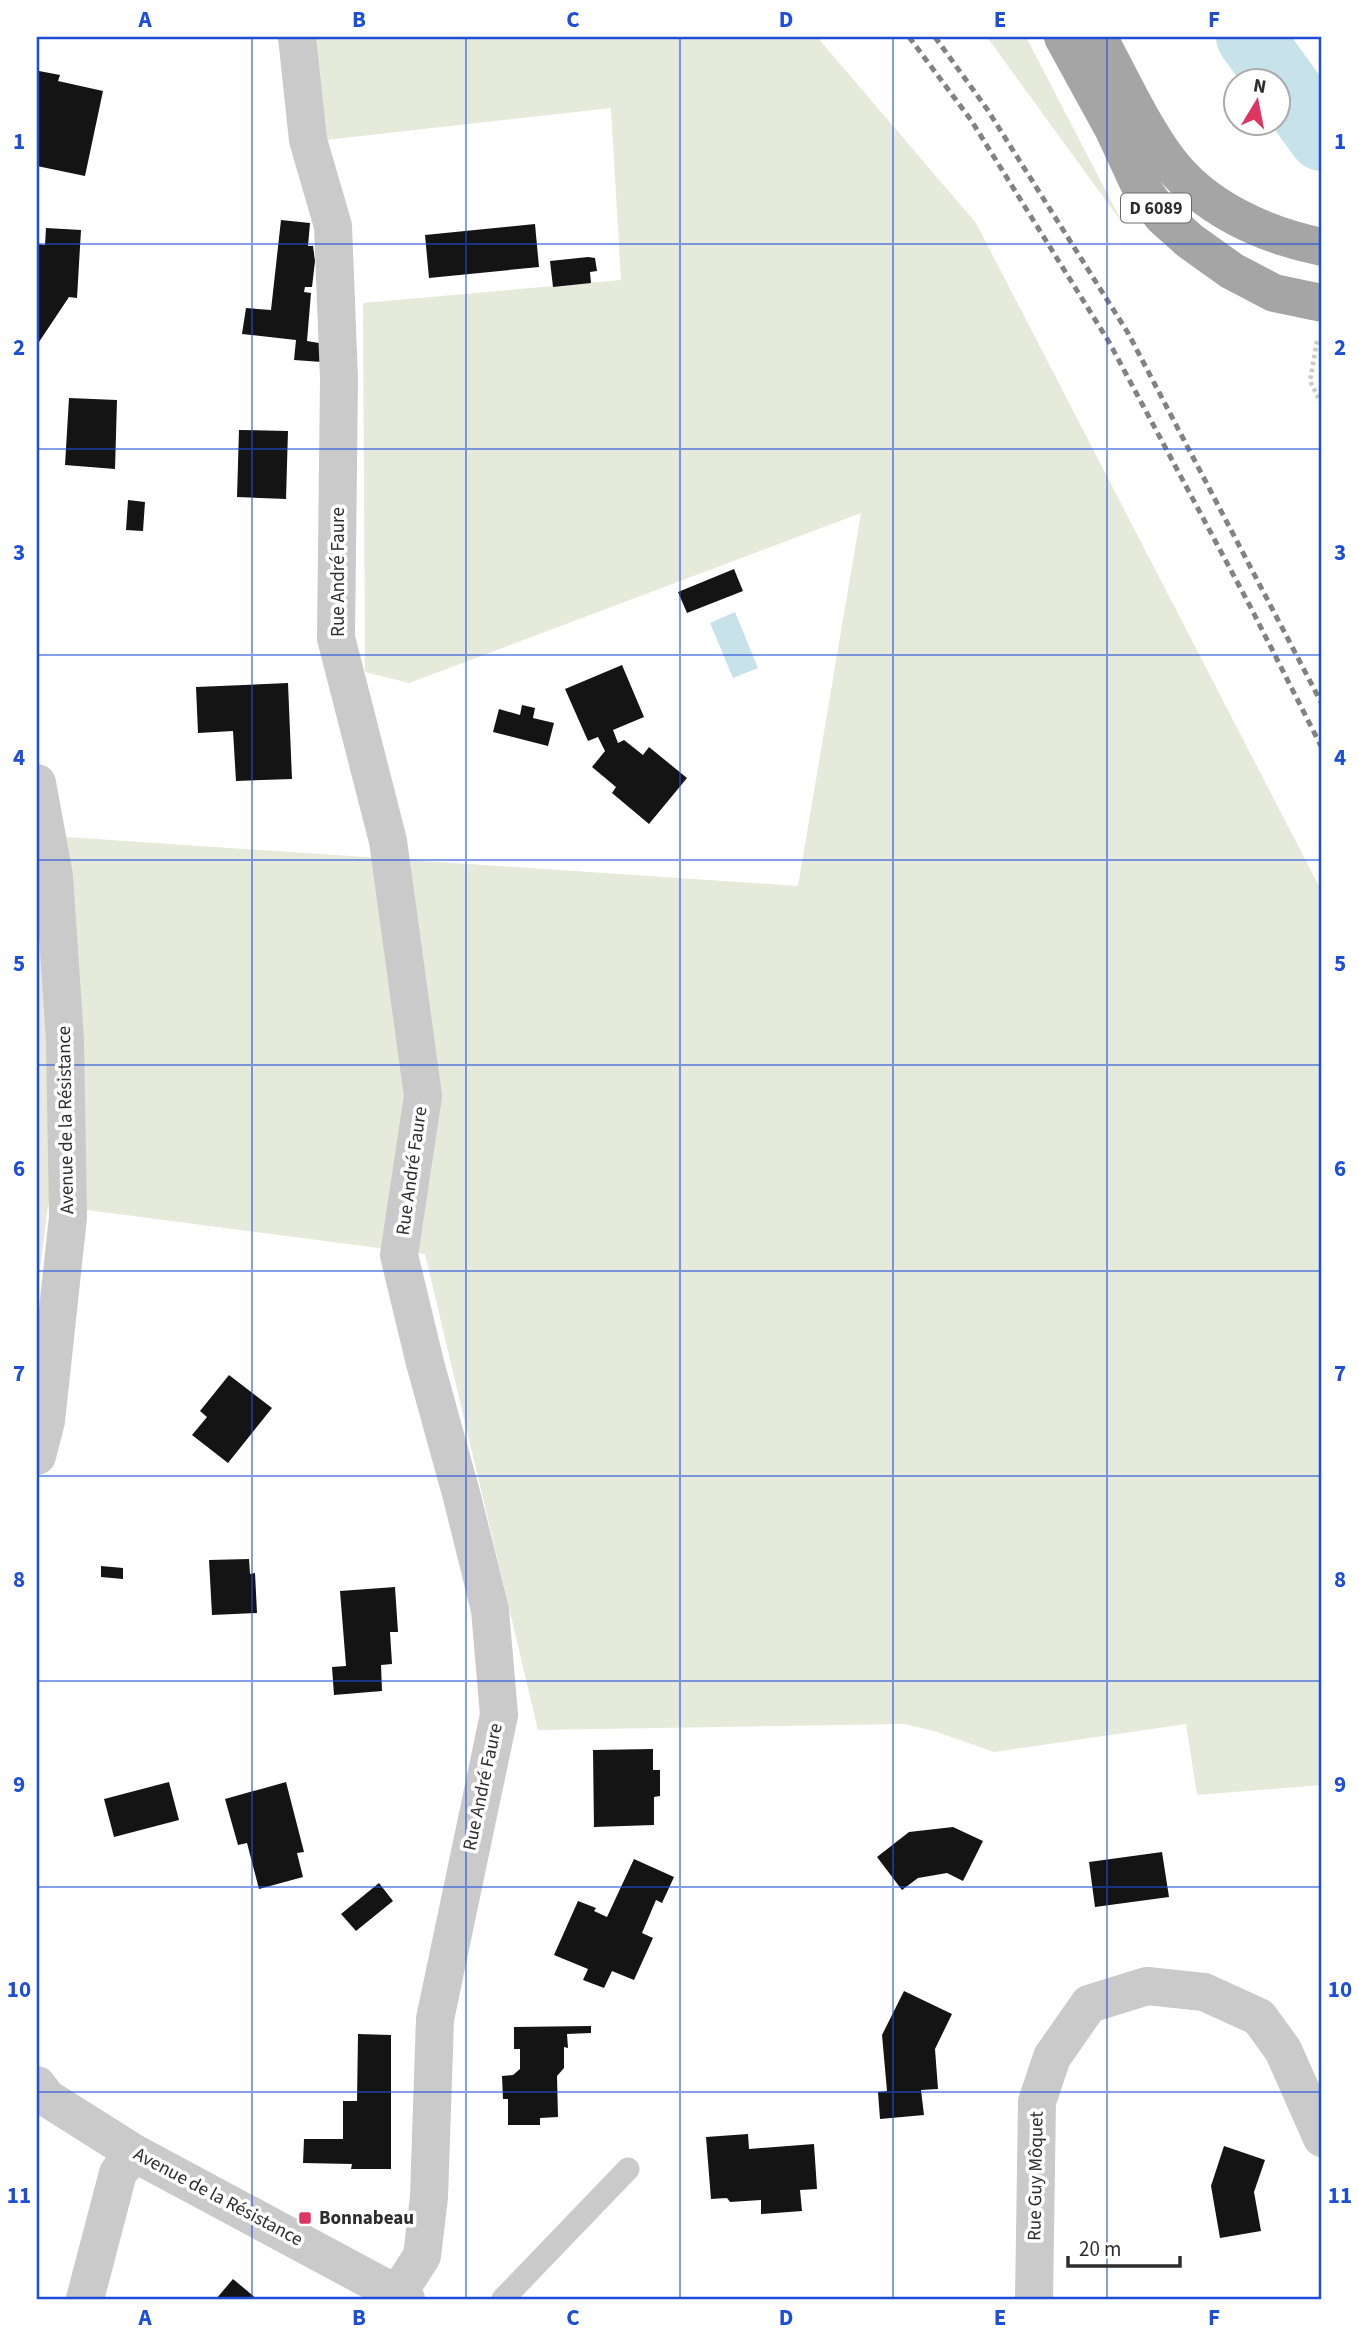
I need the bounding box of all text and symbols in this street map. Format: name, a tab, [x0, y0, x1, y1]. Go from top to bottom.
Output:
text: A	[137, 3, 152, 36]
text: B	[352, 3, 366, 36]
text: C	[566, 3, 580, 36]
text: D	[779, 3, 793, 36]
text: E	[994, 3, 1006, 36]
text: F	[1208, 3, 1220, 36]
north arrow	[1222, 66, 1292, 136]
text: N	[1251, 72, 1268, 101]
text: 1	[13, 125, 25, 158]
text: 1	[1334, 125, 1346, 158]
road number: D 6089	[1121, 194, 1191, 223]
text: 2	[13, 331, 25, 364]
text: 2	[1334, 331, 1346, 364]
street label: Rue André Faure	[325, 507, 352, 637]
text: 3	[13, 536, 25, 569]
text: 3	[1334, 536, 1346, 569]
text: 4	[13, 741, 25, 774]
text: 4	[1334, 741, 1346, 774]
text: 5	[13, 947, 25, 980]
text: 5	[1334, 947, 1346, 980]
street label: Avenue de la Résistance	[51, 1026, 81, 1214]
street label: Rue André Faure	[390, 1105, 434, 1237]
text: 6	[13, 1152, 25, 1185]
text: 6	[1334, 1152, 1346, 1185]
text: 7	[13, 1357, 25, 1390]
text: 7	[1334, 1357, 1346, 1390]
text: 8	[13, 1563, 25, 1596]
text: 8	[1334, 1563, 1346, 1596]
street label: Rue André Faure	[456, 1721, 510, 1853]
text: 9	[13, 1768, 25, 1801]
text: 9	[1334, 1768, 1346, 1801]
text: 10	[7, 1973, 31, 2006]
text: 10	[1328, 1973, 1352, 2006]
street label: Rue Guy Môquet	[1021, 2110, 1051, 2241]
street label: Avenue de la Résistance	[129, 2141, 307, 2253]
text: 11	[7, 2179, 31, 2212]
text: 11	[1328, 2179, 1352, 2212]
place label: Bonnabeau	[319, 2205, 414, 2232]
marker: Bonnabeau	[297, 2210, 313, 2226]
scale bar	[1068, 2224, 1180, 2268]
text: 20 m	[1079, 2234, 1121, 2264]
text: A	[137, 2301, 152, 2334]
text: B	[352, 2301, 366, 2334]
text: C	[566, 2301, 580, 2334]
text: D	[779, 2301, 793, 2334]
text: E	[994, 2301, 1006, 2334]
text: F	[1208, 2301, 1220, 2334]

